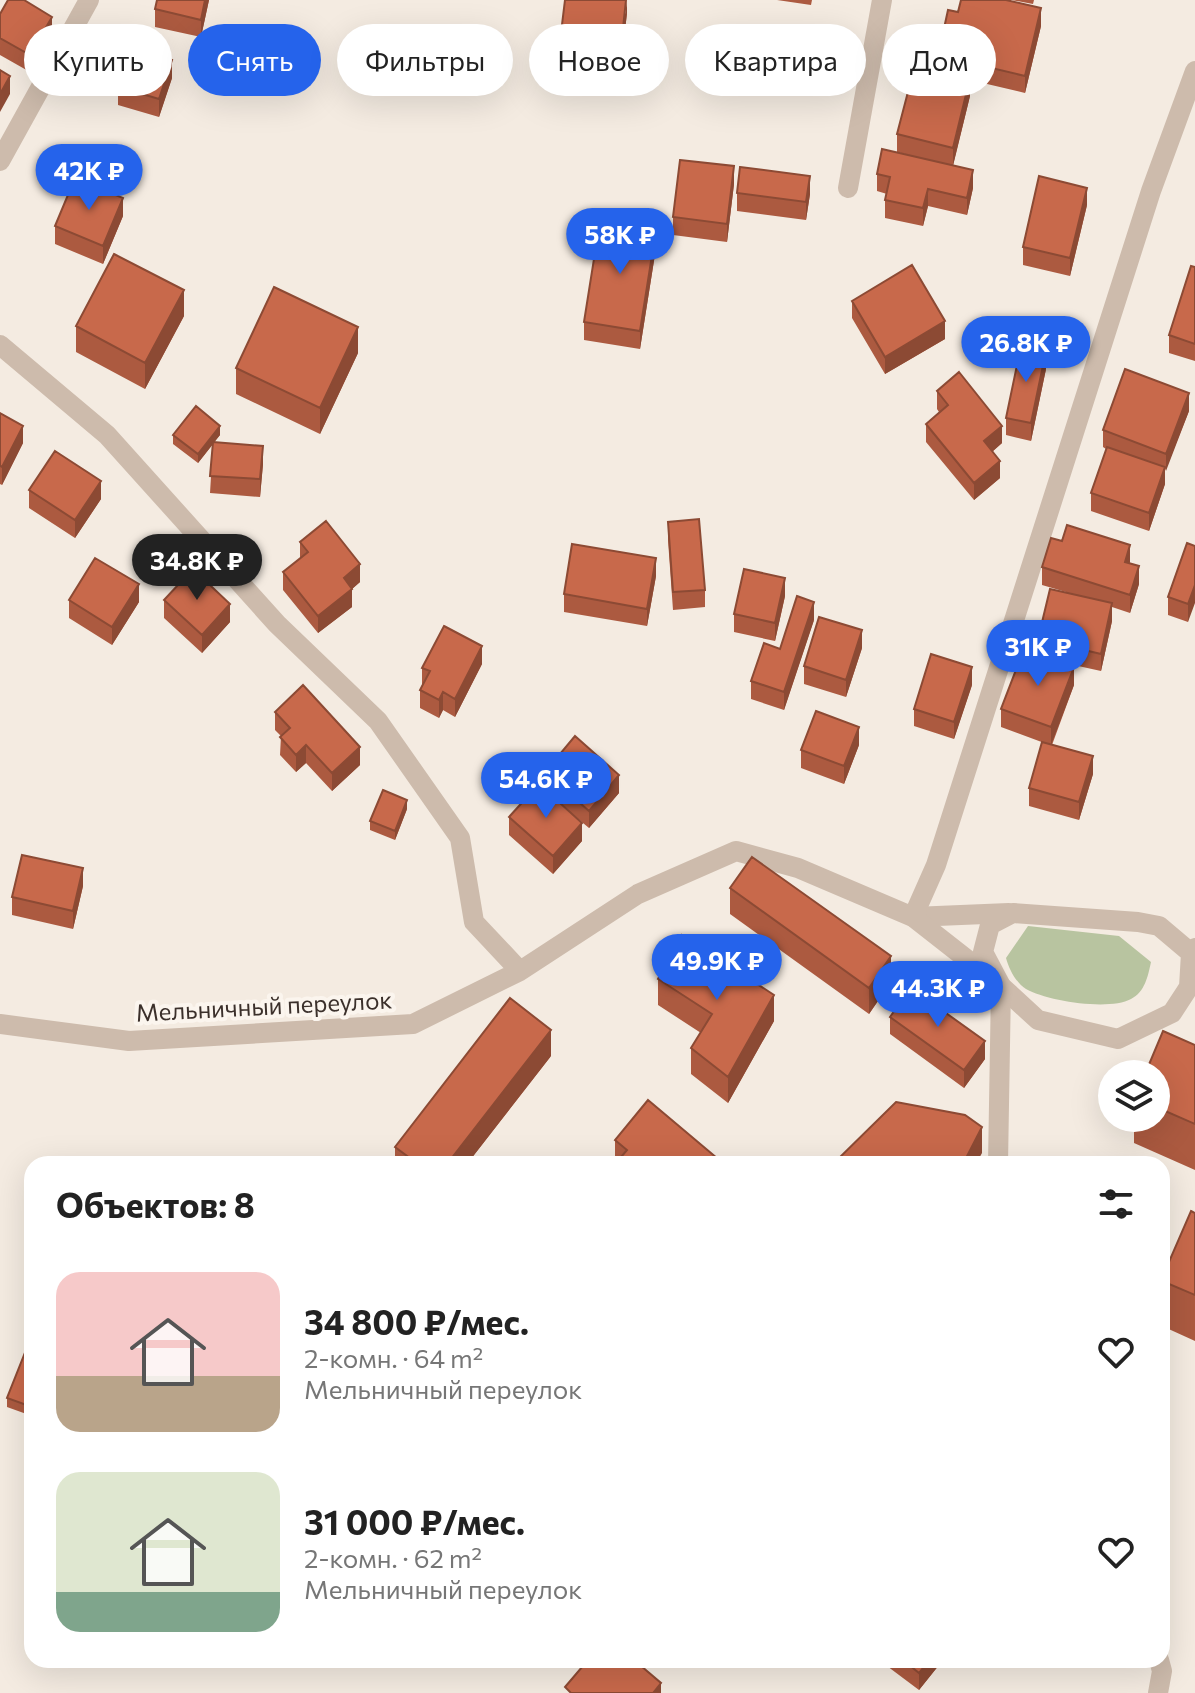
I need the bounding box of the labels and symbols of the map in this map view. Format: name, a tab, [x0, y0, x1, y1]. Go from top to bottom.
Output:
pin: 42K ₽	[33, 144, 145, 212]
pin: 58K ₽	[564, 208, 676, 276]
pin: 26.8K ₽	[952, 316, 1100, 384]
pin: 34.8K ₽	[123, 534, 271, 602]
pin: 31K ₽	[982, 620, 1094, 688]
pin: 54.6K ₽	[472, 752, 620, 820]
pin: 49.9K ₽	[643, 934, 791, 1002]
pin: 44.3K ₽	[864, 961, 1012, 1029]
street label: Мельничный переулок	[135, 984, 393, 1027]

